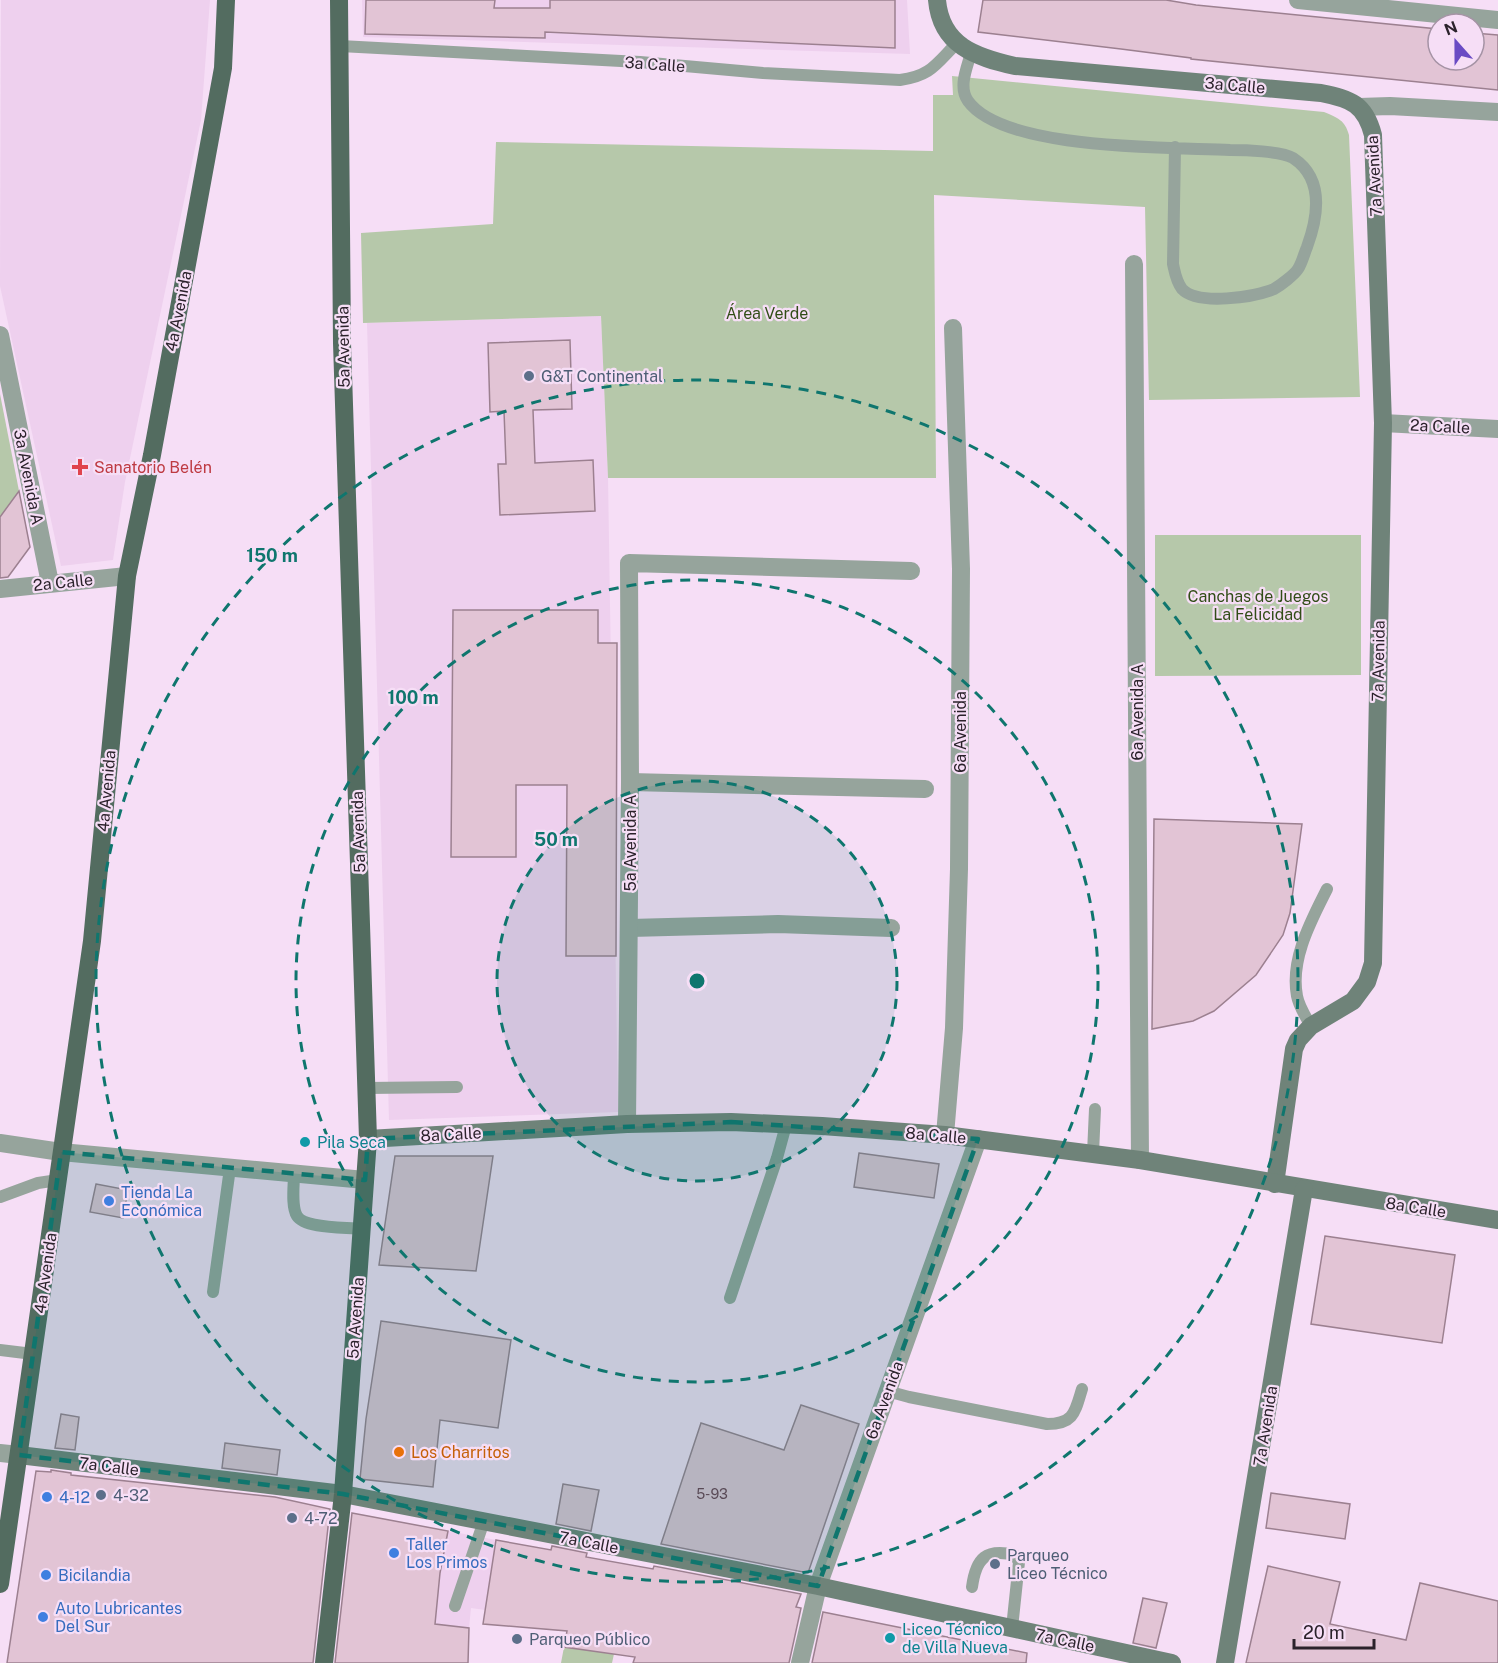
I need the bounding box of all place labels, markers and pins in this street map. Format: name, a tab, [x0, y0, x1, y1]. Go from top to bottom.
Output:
place label: G&T Continental	[541, 367, 663, 386]
marker: G&T Continental	[522, 369, 536, 383]
marker: Sanatorio Belén	[71, 458, 89, 476]
place label: Sanatorio Belén	[94, 458, 212, 477]
centre of rings	[687, 971, 707, 991]
place label: Pila Seca	[317, 1133, 386, 1152]
marker: Pila Seca	[298, 1135, 312, 1149]
place label: Tienda La Económica	[121, 1183, 202, 1220]
marker: Tienda La Económica	[102, 1194, 116, 1208]
place label: Los Charritos	[411, 1443, 509, 1462]
marker: Los Charritos	[392, 1445, 406, 1459]
place label: 4-32	[113, 1486, 149, 1505]
place label: 4-12	[59, 1488, 90, 1507]
marker: 4-32	[94, 1488, 108, 1502]
marker: 4-12	[40, 1490, 54, 1504]
place label: 4-72	[304, 1509, 338, 1528]
marker: 4-72	[285, 1511, 299, 1525]
place label: Taller Los Primos	[406, 1535, 487, 1572]
marker: Taller Los Primos	[387, 1546, 401, 1560]
place label: Parqueo Liceo Técnico	[1007, 1546, 1108, 1583]
marker: Parqueo Liceo Técnico	[988, 1557, 1002, 1571]
place label: Bicilandia	[58, 1566, 131, 1585]
marker: Bicilandia	[39, 1568, 53, 1582]
place label: Auto Lubricantes Del Sur	[55, 1599, 182, 1636]
marker: Auto Lubricantes Del Sur	[36, 1610, 50, 1624]
place label: Liceo Técnico de Villa Nueva	[902, 1620, 1008, 1657]
place label: Parqueo Público	[529, 1630, 650, 1649]
marker: Liceo Técnico de Villa Nueva	[883, 1631, 897, 1645]
marker: Parqueo Público	[510, 1632, 524, 1646]

